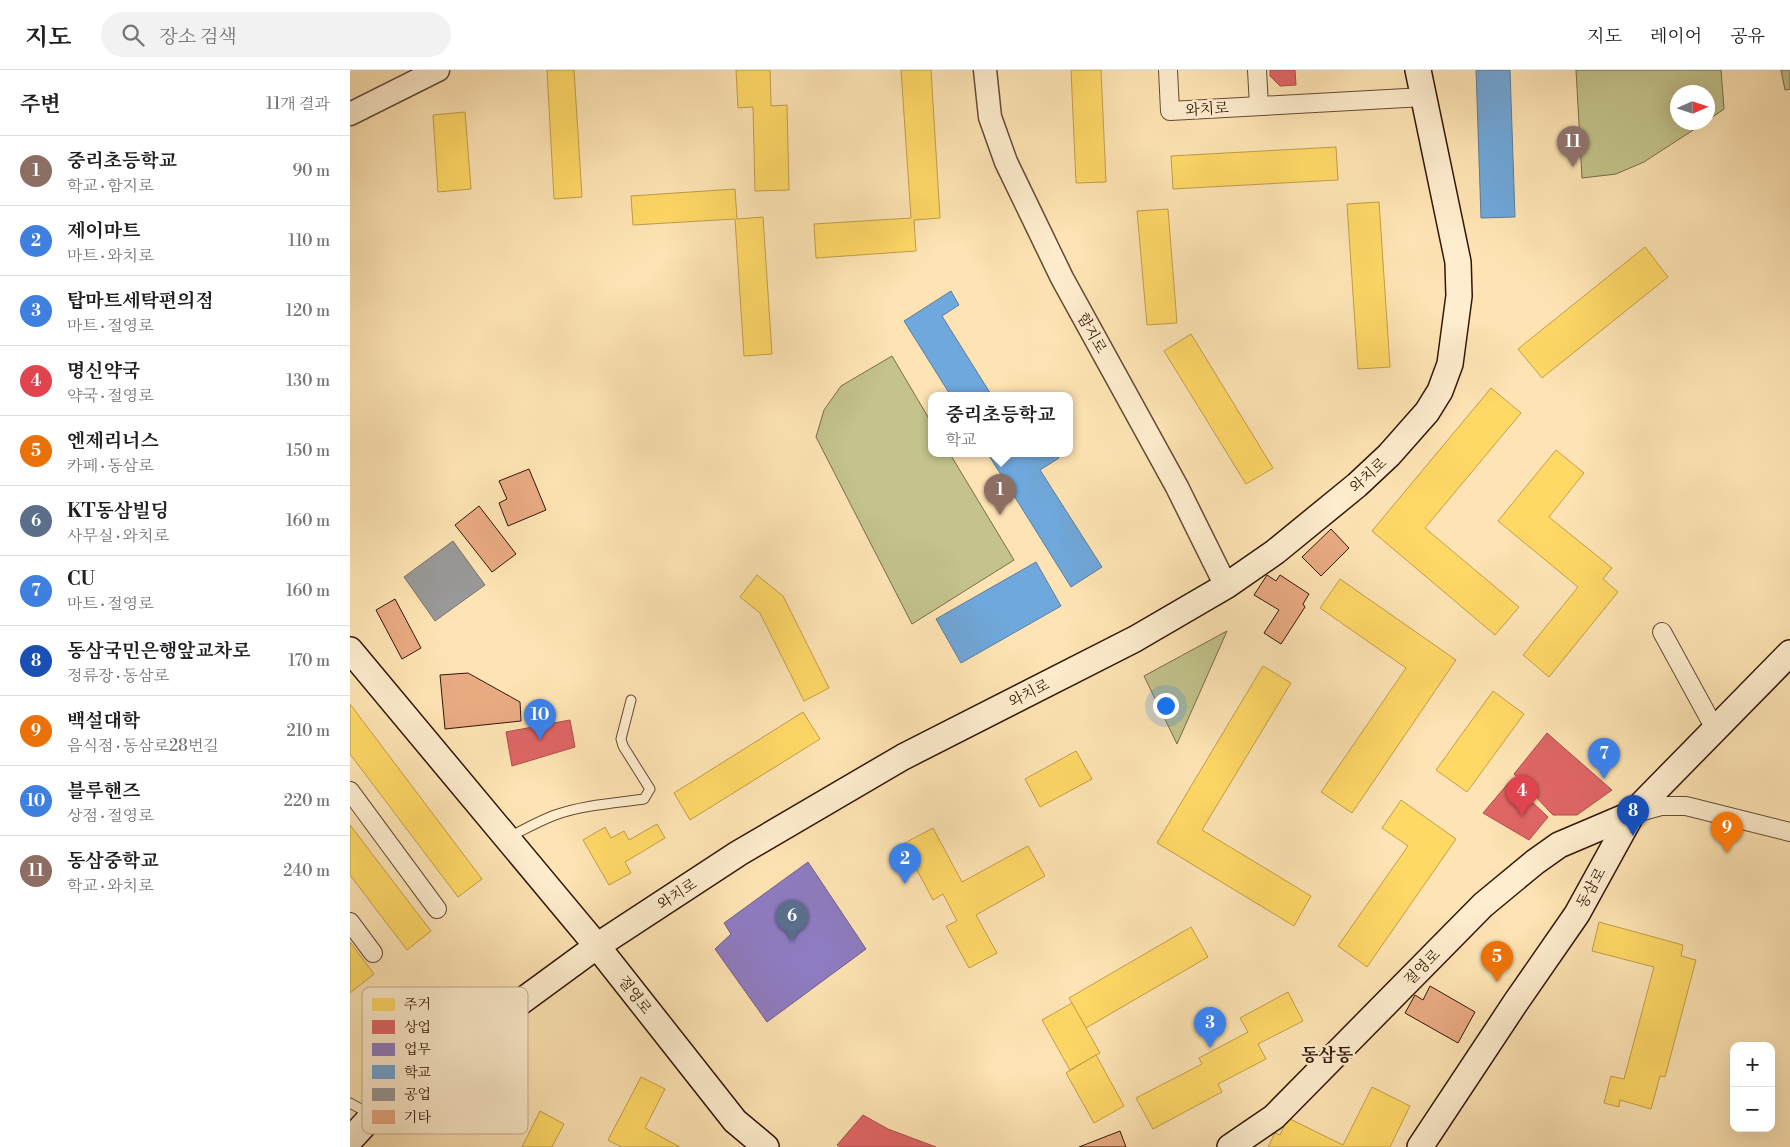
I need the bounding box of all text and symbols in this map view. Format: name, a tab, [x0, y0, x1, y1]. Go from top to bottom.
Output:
search box	[101, 12, 451, 57]
icon: search	[119, 21, 147, 49]
text: 지도	[25, 23, 71, 53]
text: 장소 검색	[159, 25, 237, 49]
text: 지도	[1587, 25, 1622, 48]
text: 레이어	[1650, 25, 1702, 48]
text: 공유	[1730, 25, 1765, 48]
north arrow	[1670, 85, 1715, 130]
text: 주변	[20, 92, 61, 118]
text: 11개 결과	[266, 94, 330, 114]
street label: 와치로	[1185, 99, 1230, 120]
pin: 11	[1557, 126, 1589, 167]
text: 중리초등학교	[67, 149, 177, 173]
text: 1	[32, 161, 40, 181]
text: 90 m	[292, 161, 330, 181]
text: 학교 · 함지로	[67, 176, 154, 196]
text: 제이마트	[67, 219, 140, 243]
text: 2	[31, 231, 41, 251]
text: 110 m	[288, 231, 330, 251]
text: 마트 · 와치로	[67, 246, 154, 266]
text: 탑마트세탁편의점	[67, 289, 214, 313]
text: 3	[31, 301, 41, 321]
text: 120 m	[286, 301, 330, 321]
street label: 함지로	[1073, 310, 1111, 357]
text: 마트 · 절영로	[67, 316, 154, 336]
text: 명신약국	[67, 359, 140, 383]
text: 4	[31, 371, 41, 391]
text: 130 m	[286, 371, 330, 391]
text: 약국 · 절영로	[67, 386, 154, 406]
popup	[928, 392, 1073, 457]
text: 중리초등학교	[945, 403, 1056, 427]
text: 엔제리너스	[67, 429, 159, 453]
text: 학교	[945, 430, 976, 450]
text: 5	[31, 441, 41, 461]
text: 150 m	[286, 441, 330, 461]
street label: 와치로	[1346, 453, 1391, 497]
text: 카페 · 동삼로	[67, 456, 154, 476]
pin: 1	[984, 474, 1016, 515]
text: KT동삼빌딩	[67, 499, 169, 523]
text: 6	[31, 511, 41, 531]
text: 160 m	[286, 511, 330, 531]
text: 사무실 · 와치로	[67, 526, 169, 546]
text: CU	[67, 567, 95, 591]
text: 7	[31, 581, 41, 601]
text: 160 m	[286, 581, 330, 601]
text: 마트 · 절영로	[67, 594, 154, 614]
text: 동삼국민은행앞교차로	[67, 639, 251, 663]
text: 8	[31, 651, 41, 671]
text: 170 m	[288, 651, 330, 671]
text: 정류장 · 동삼로	[67, 666, 169, 686]
street label: 와치로	[1006, 675, 1053, 712]
your location	[1153, 693, 1179, 719]
pin: 10	[524, 699, 556, 740]
text: 백설대학	[67, 709, 140, 733]
text: 9	[31, 721, 41, 741]
text: 210 m	[286, 721, 330, 741]
text: 음식점 · 동삼로28번길	[67, 736, 219, 756]
pin: 7	[1588, 738, 1620, 779]
pin: 4	[1506, 775, 1538, 816]
text: 블루핸즈	[67, 779, 140, 803]
text: 10	[27, 791, 45, 811]
text: 220 m	[284, 791, 330, 811]
pin: 8	[1617, 795, 1649, 836]
text: 상점 · 절영로	[67, 806, 154, 826]
pin: 9	[1711, 812, 1743, 853]
pin: 2	[889, 843, 921, 884]
text: 동삼중학교	[67, 849, 159, 873]
text: 11	[28, 861, 44, 881]
text: 240 m	[283, 861, 330, 881]
street label: 동삼로	[1573, 864, 1611, 912]
street label: 와치로	[654, 874, 701, 914]
text: 학교 · 와치로	[67, 876, 154, 896]
pin: 6	[776, 900, 808, 941]
pin: 5	[1481, 941, 1513, 982]
street label: 절영로	[1400, 945, 1445, 989]
street label: 절영로	[614, 972, 656, 1019]
legend	[362, 987, 528, 1134]
text: 주거	[404, 996, 431, 1014]
pin: 3	[1194, 1007, 1226, 1048]
text: 상업	[404, 1019, 431, 1037]
text: 업무	[404, 1041, 432, 1059]
map controls	[1730, 1042, 1775, 1132]
button: +	[1730, 1042, 1775, 1087]
district label: 동삼동	[1301, 1044, 1354, 1067]
text: 학교	[404, 1064, 432, 1082]
text: 공업	[404, 1086, 431, 1104]
button: −	[1730, 1087, 1775, 1132]
text: 기타	[404, 1109, 432, 1127]

